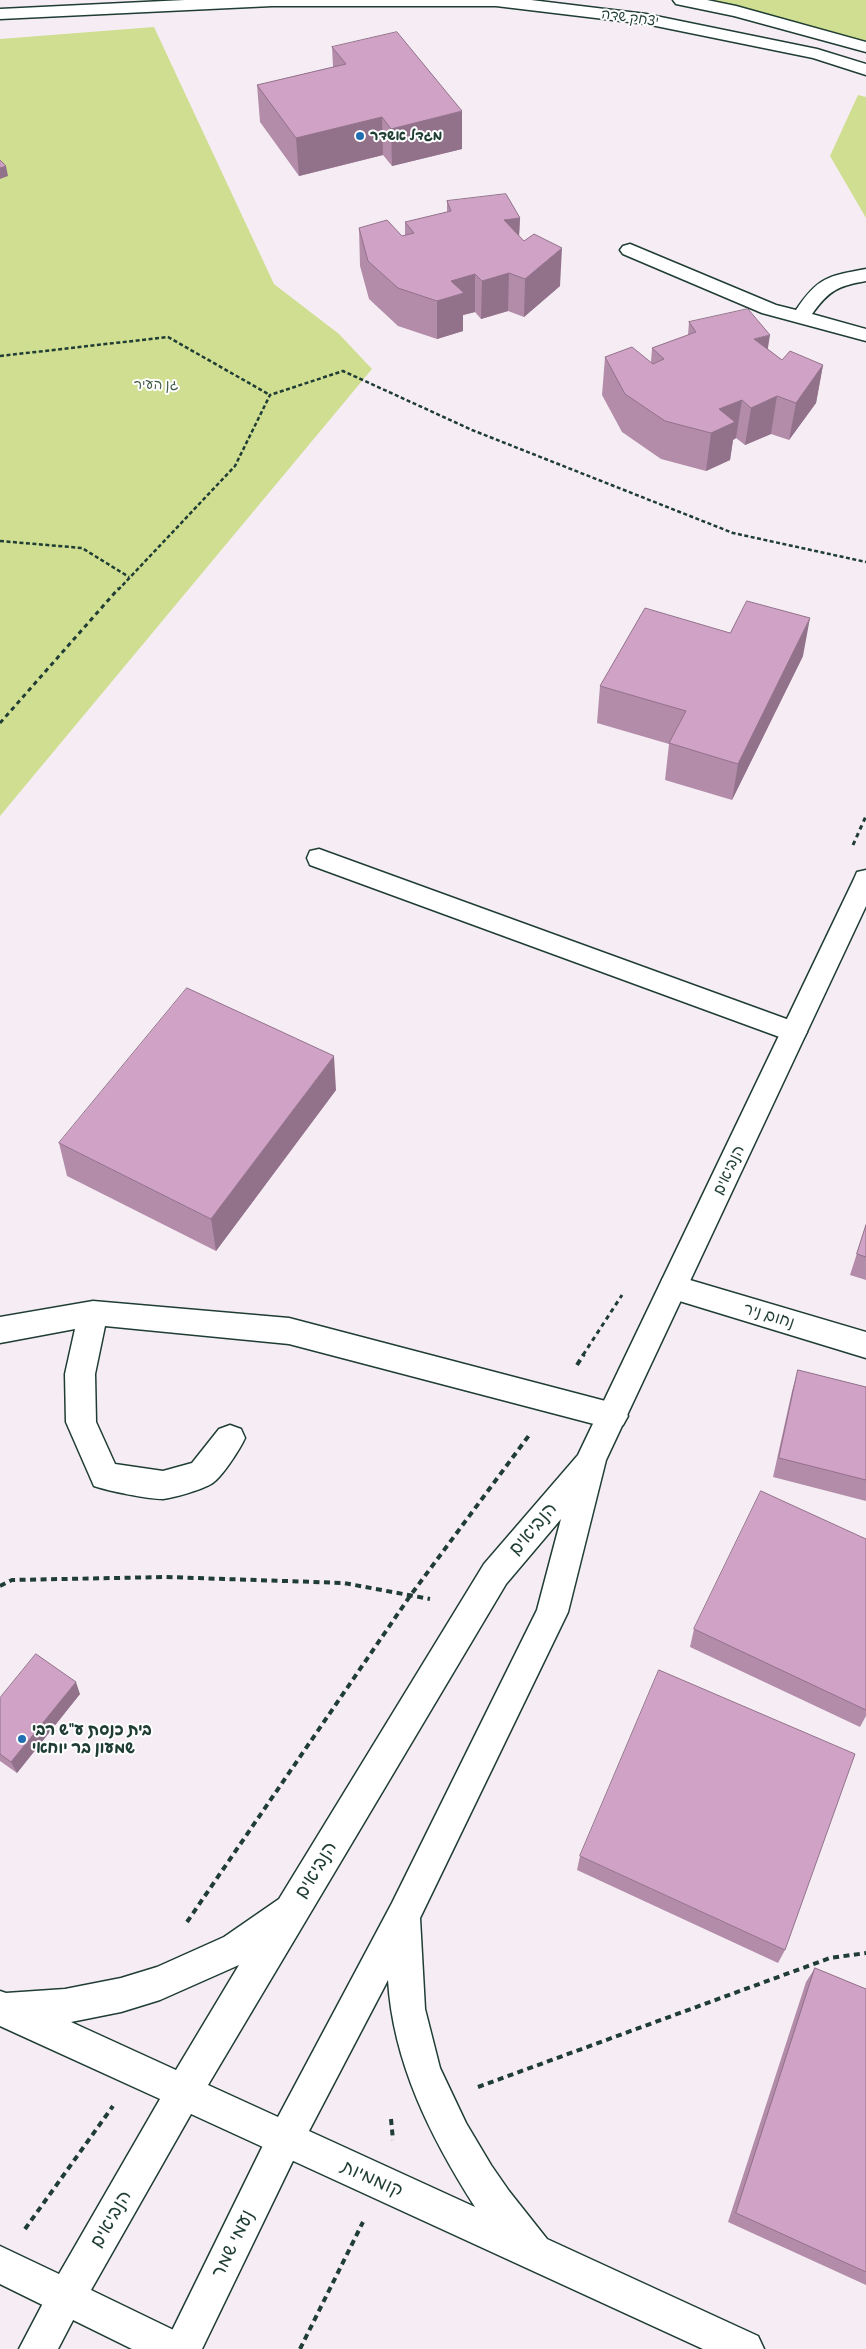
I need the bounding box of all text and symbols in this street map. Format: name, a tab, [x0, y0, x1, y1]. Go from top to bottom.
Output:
street label: יצחק שדה	[600, 6, 660, 30]
place label: מגדל אשדר	[370, 128, 442, 144]
marker: מגדל אשדר	[354, 130, 366, 142]
park label: גן העיר	[134, 377, 178, 393]
street label: הנביאים	[709, 1142, 749, 1198]
street label: נחום ניר	[741, 1299, 797, 1333]
street label: הנביאים	[504, 1498, 562, 1560]
place label: בית כנסת ע"ש רבי שמעון בר יוחאי	[32, 1720, 152, 1758]
marker: בית כנסת ע"ש רבי שמעון בר יוחאי	[16, 1733, 28, 1745]
street label: הנביאים	[290, 1837, 342, 1903]
street label: קוממיות	[338, 2155, 406, 2203]
street label: הנביאים	[85, 2186, 137, 2252]
street label: נעמי שמר	[207, 2206, 259, 2282]

